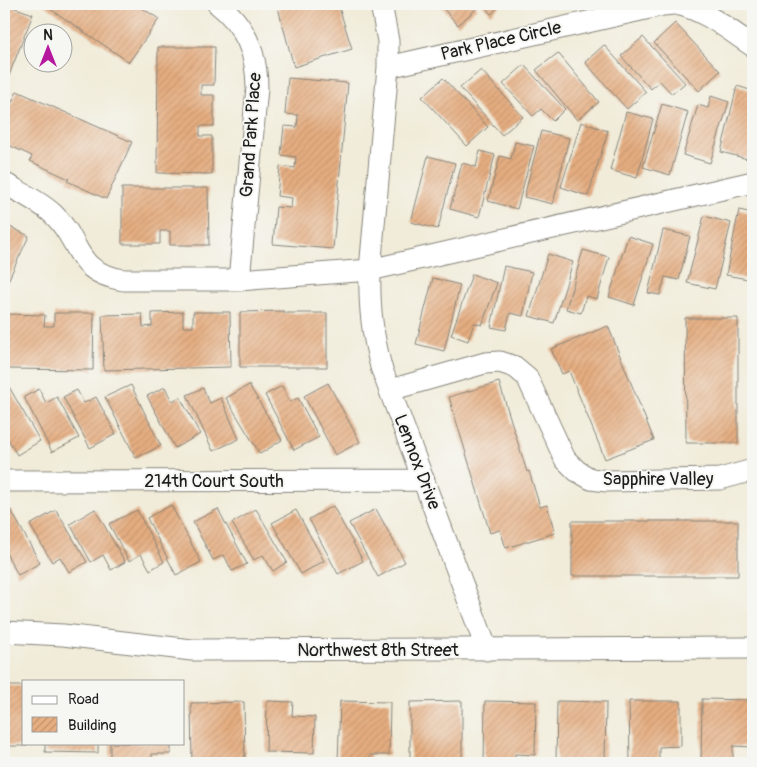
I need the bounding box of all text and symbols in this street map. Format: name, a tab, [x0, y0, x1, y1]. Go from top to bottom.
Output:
street label: Park Place Circle	[438, 16, 564, 66]
north arrow	[22, 22, 72, 72]
text: N	[43, 27, 53, 44]
street label: Grand Park Place	[235, 72, 267, 198]
street label: Lennox Drive	[388, 411, 446, 513]
street label: Sapphire Valley	[603, 468, 714, 491]
street label: 214th Court South	[144, 470, 284, 493]
street label: Northwest 8th Street	[297, 639, 460, 662]
legend	[22, 680, 185, 744]
text: Road	[68, 690, 99, 709]
text: Building	[68, 716, 116, 735]

